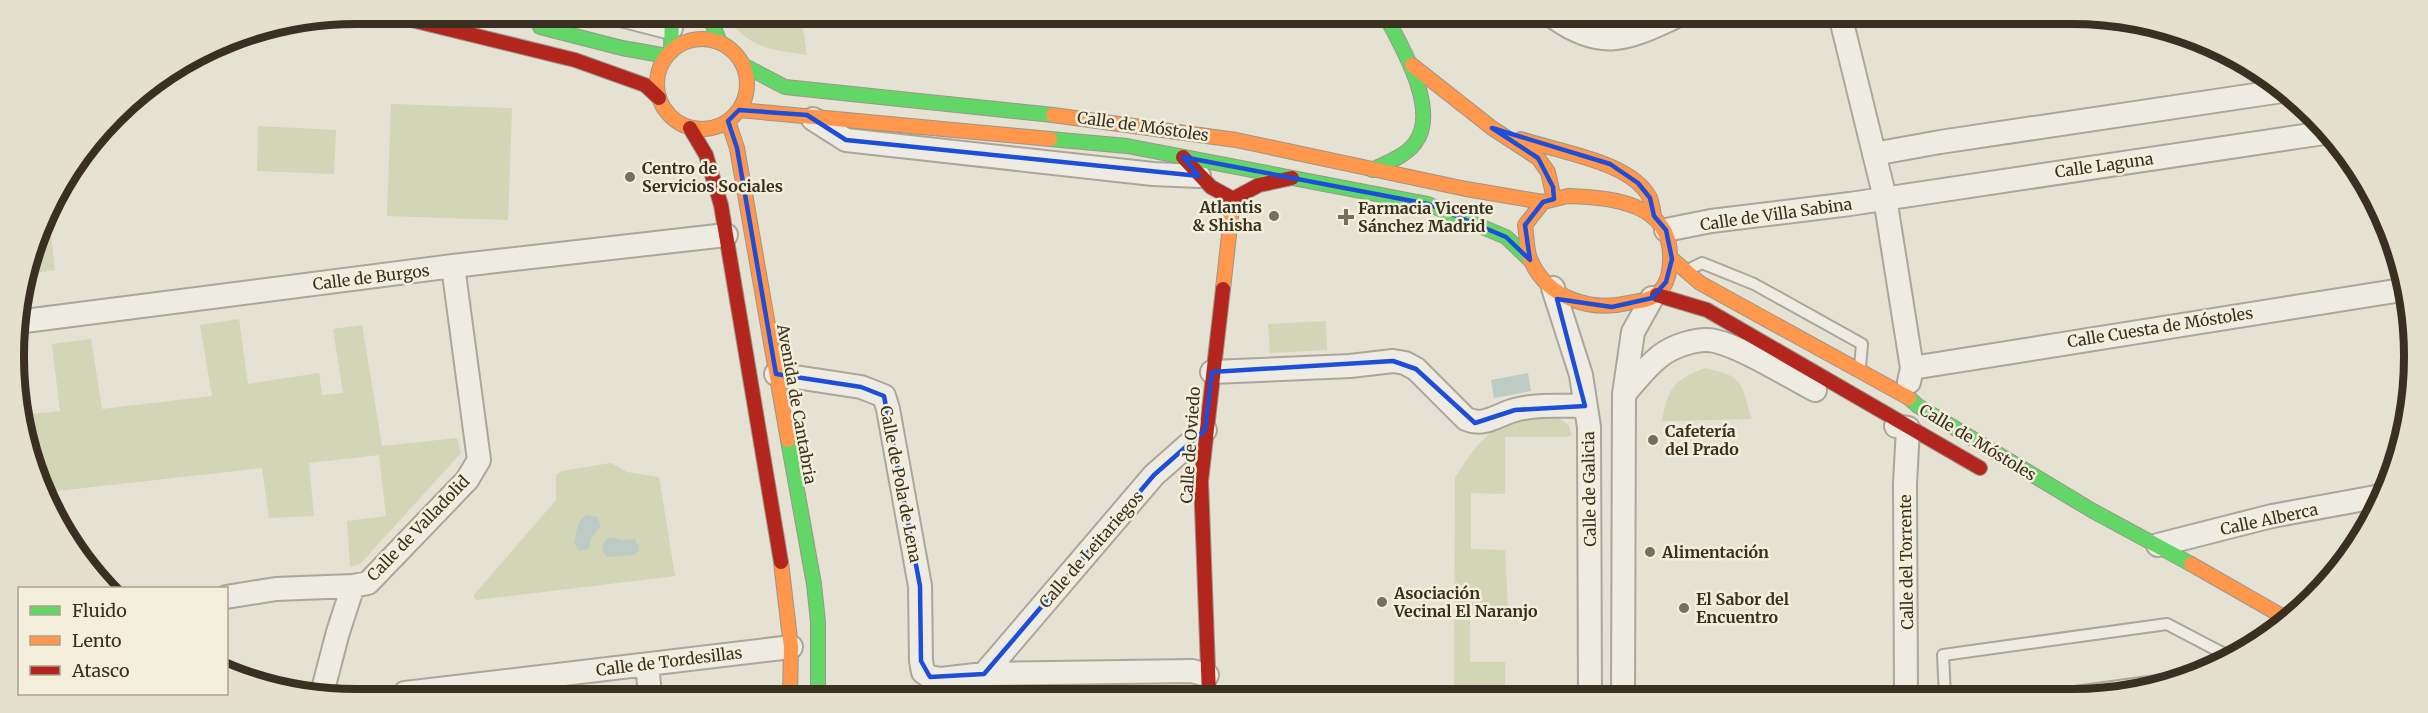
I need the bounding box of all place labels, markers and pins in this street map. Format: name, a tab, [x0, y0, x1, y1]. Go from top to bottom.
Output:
place label: Centro de Servicios Sociales	[642, 158, 783, 196]
marker: Centro de Servicios Sociales	[623, 170, 637, 184]
place label: Atlantis & Shisha	[1193, 197, 1262, 235]
place label: Farmacia Vicente Sánchez Madrid	[1358, 198, 1494, 236]
marker: Atlantis & Shisha	[1267, 209, 1281, 223]
marker: Farmacia Vicente Sánchez Madrid	[1339, 210, 1353, 224]
place label: Cafetería del Prado	[1665, 421, 1739, 459]
marker: Cafetería del Prado	[1646, 433, 1660, 447]
place label: Alimentación	[1661, 542, 1769, 562]
marker: Alimentación	[1643, 545, 1657, 559]
place label: Asociación Vecinal El Naranjo	[1393, 583, 1538, 621]
place label: El Sabor del Encuentro	[1696, 589, 1789, 627]
marker: Asociación Vecinal El Naranjo	[1375, 595, 1389, 609]
marker: El Sabor del Encuentro	[1677, 601, 1691, 615]

